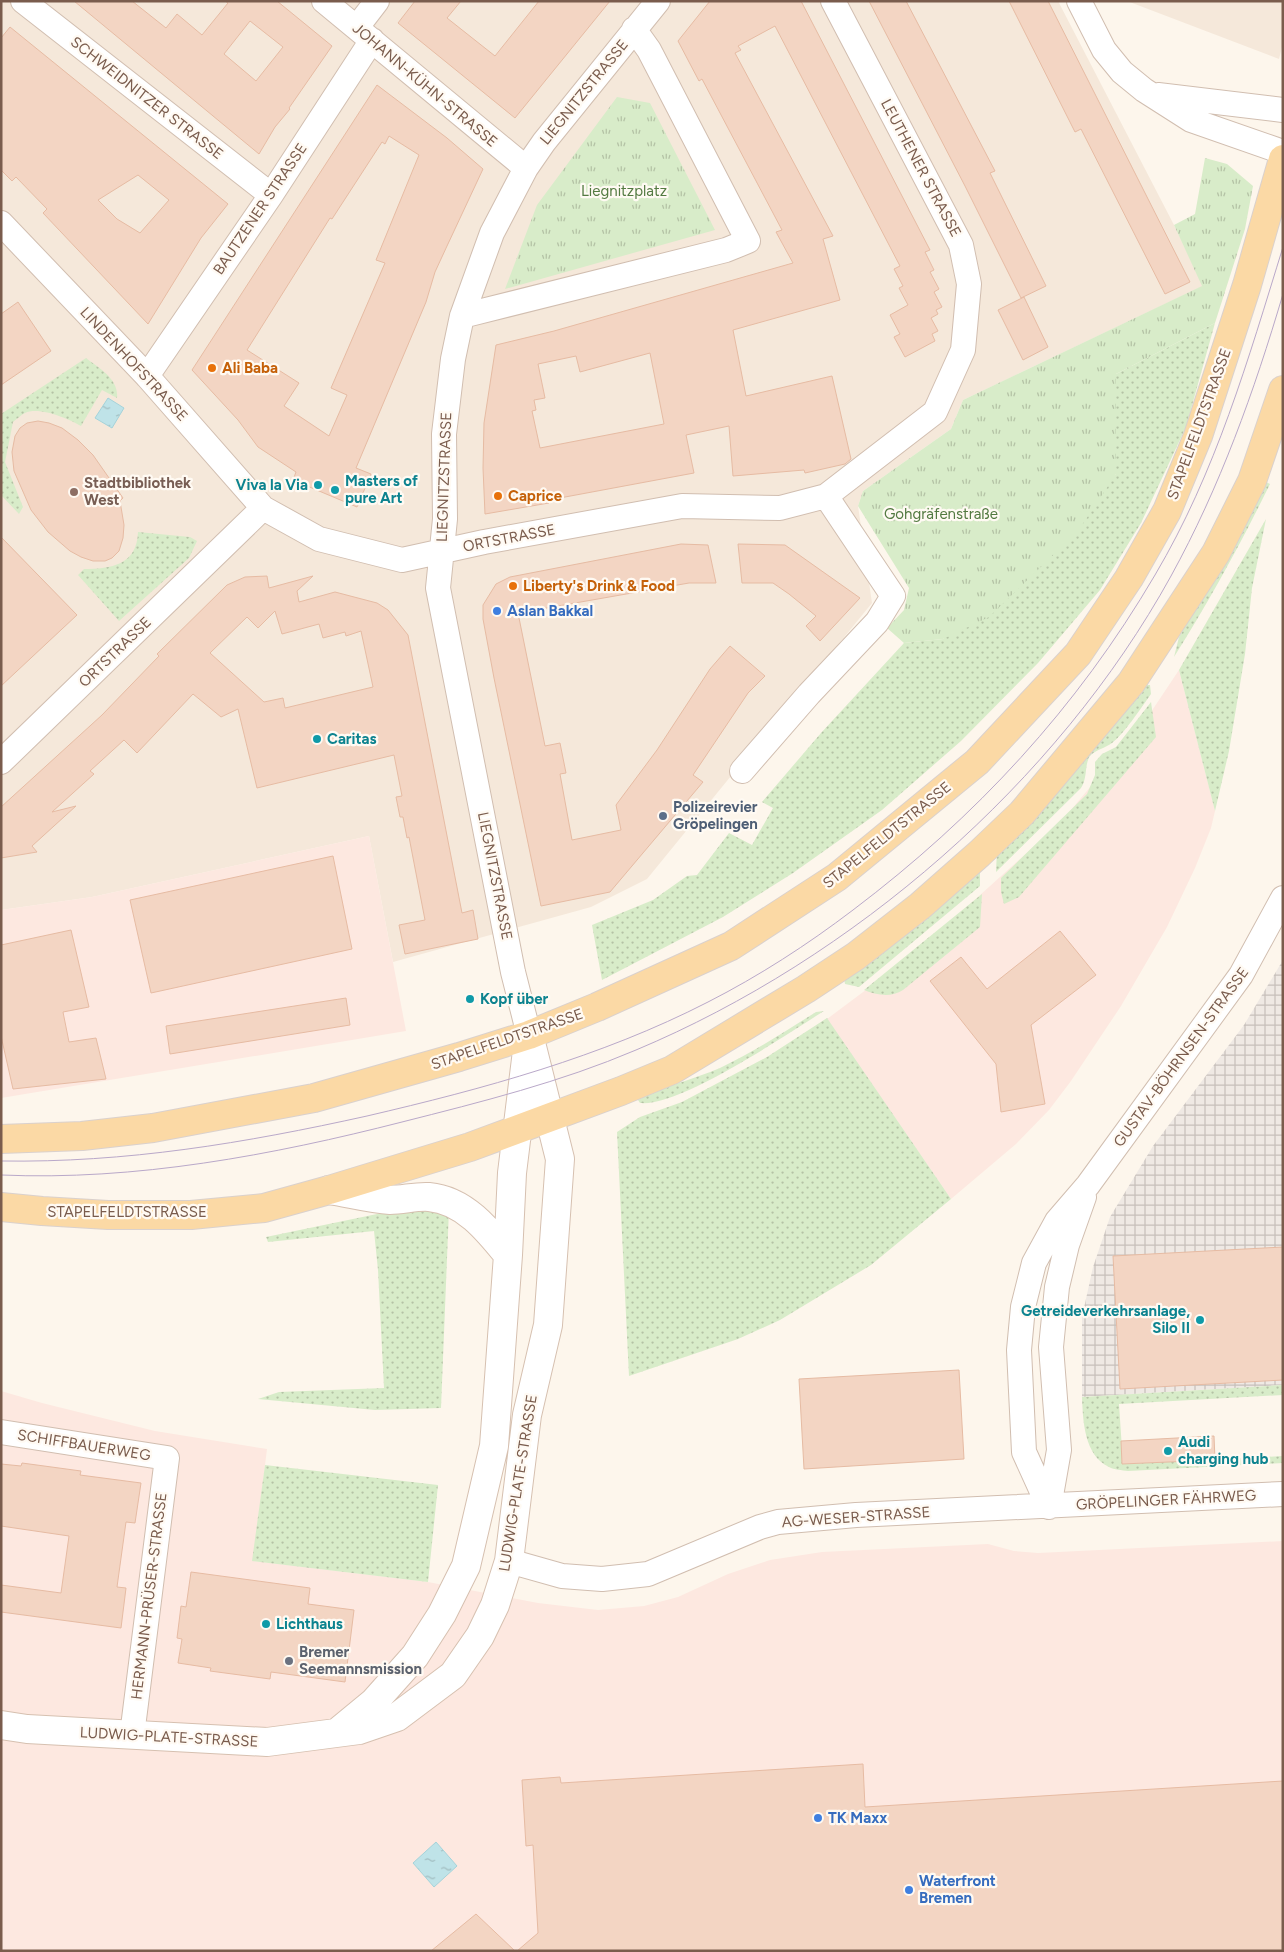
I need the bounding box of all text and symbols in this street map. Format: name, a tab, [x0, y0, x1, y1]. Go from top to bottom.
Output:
street label: JOHANN-KÜHN-STRASSE	[349, 19, 501, 151]
street label: SCHWEIDNITZER STRASSE	[67, 33, 227, 163]
street label: LIEGNITZSTRASSE	[536, 36, 632, 148]
street label: LEUTHENER STRASSE	[877, 96, 965, 240]
street label: BAUTZENER STRASSE	[209, 140, 311, 278]
park label: Liegnitzplatz	[581, 182, 667, 200]
street label: LINDENHOFSTRASSE	[76, 303, 192, 425]
street label: STAPELFELDTSTRASSE	[1163, 346, 1235, 502]
place label: Ali Baba	[222, 359, 278, 377]
marker: Ali Baba	[206, 362, 218, 374]
street label: LIEGNITZSTRASSE	[433, 412, 455, 542]
place label: Masters of pure Art	[345, 472, 418, 507]
place label: Stadtbibliothek West	[84, 474, 191, 509]
place label: Viva la Via	[236, 476, 308, 494]
marker: Viva la Via	[312, 479, 324, 491]
marker: Masters of pure Art	[329, 484, 341, 496]
marker: Stadtbibliothek West	[68, 486, 80, 498]
place label: Caprice	[508, 487, 563, 505]
marker: Caprice	[492, 490, 504, 502]
park label: Gohgräfenstraße	[884, 505, 998, 523]
street label: ORTSTRASSE	[461, 520, 557, 556]
place label: Liberty's Drink & Food	[523, 577, 675, 595]
marker: Liberty's Drink & Food	[507, 580, 519, 592]
place label: Aslan Bakkal	[507, 602, 593, 620]
marker: Aslan Bakkal	[491, 605, 503, 617]
street label: ORTSTRASSE	[75, 613, 155, 691]
place label: Caritas	[327, 730, 376, 748]
marker: Caritas	[311, 733, 323, 745]
street label: STAPELFELDTSTRASSE	[819, 778, 955, 892]
place label: Polizeirevier Gröpelingen	[673, 798, 758, 833]
street label: LIEGNITZSTRASSE	[474, 810, 516, 942]
marker: Polizeirevier Gröpelingen	[657, 810, 669, 822]
street label: GUSTAV-BÖHRNSEN-STRASSE	[1110, 964, 1252, 1150]
place label: Kopf über	[480, 990, 549, 1008]
marker: Kopf über	[464, 993, 476, 1005]
street label: STAPELFELDTSTRASSE	[429, 1005, 585, 1073]
street label: STAPELFELDTSTRASSE	[47, 1203, 207, 1221]
place label: Getreideverkehrsanlage, Silo II	[1021, 1302, 1190, 1337]
marker: Getreideverkehrsanlage, Silo II	[1194, 1314, 1206, 1326]
street label: LUDWIG-PLATE-STRASSE	[495, 1393, 541, 1573]
street label: SCHIFFBAUERWEG	[16, 1426, 152, 1464]
place label: Audi charging hub	[1178, 1433, 1269, 1468]
marker: Audi charging hub	[1162, 1445, 1174, 1457]
street label: GRÖPELINGER FÄHRWEG	[1075, 1486, 1257, 1514]
street label: HERMANN-PRÜSER-STRASSE	[127, 1491, 171, 1701]
street label: AG-WESER-STRASSE	[781, 1503, 931, 1531]
place label: Lichthaus	[276, 1615, 343, 1633]
marker: Lichthaus	[260, 1618, 272, 1630]
place label: Bremer Seemannsmission	[299, 1643, 422, 1678]
marker: Bremer Seemannsmission	[283, 1655, 295, 1667]
street label: LUDWIG-PLATE-STRASSE	[79, 1723, 259, 1751]
place label: TK Maxx	[828, 1809, 887, 1827]
marker: TK Maxx	[812, 1812, 824, 1824]
place label: Waterfront Bremen	[919, 1872, 996, 1907]
marker: Waterfront Bremen	[903, 1884, 915, 1896]

